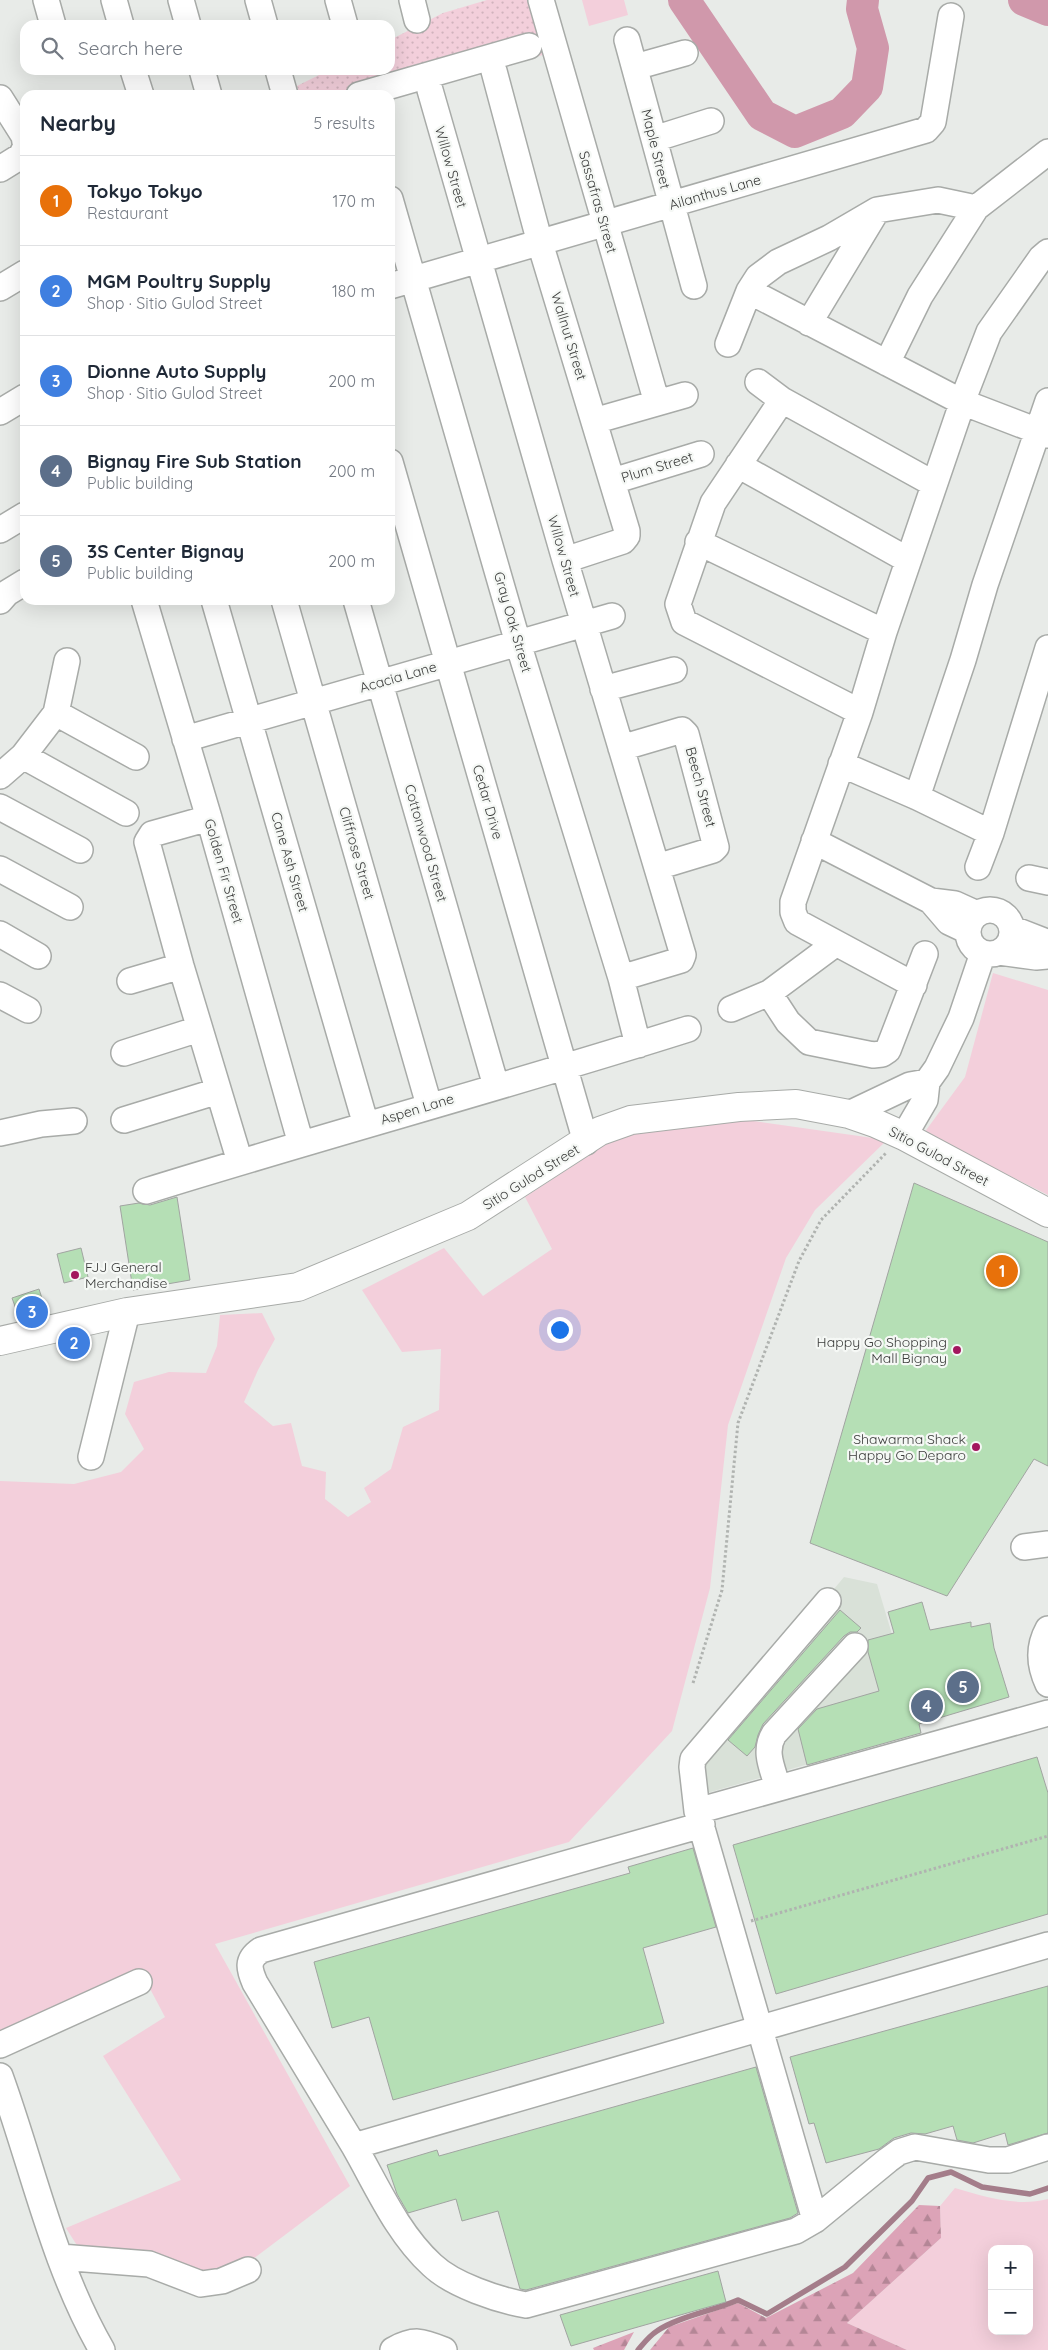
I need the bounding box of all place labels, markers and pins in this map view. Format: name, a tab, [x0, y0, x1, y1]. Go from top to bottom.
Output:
pin: 1	[986, 1252, 1018, 1290]
place label: FJJ General Merchandise	[85, 1258, 167, 1292]
marker: FJJ General Merchandise	[69, 1269, 81, 1281]
pin: 3	[16, 1293, 48, 1331]
pin: 2	[58, 1324, 90, 1362]
place label: Happy Go Shopping Mall Bignay	[817, 1333, 947, 1367]
marker: Happy Go Shopping Mall Bignay	[951, 1344, 963, 1356]
place label: Shawarma Shack Happy Go Deparo	[848, 1430, 966, 1464]
marker: Shawarma Shack Happy Go Deparo	[970, 1441, 982, 1453]
pin: 5	[947, 1668, 979, 1706]
pin: 4	[911, 1687, 943, 1725]

